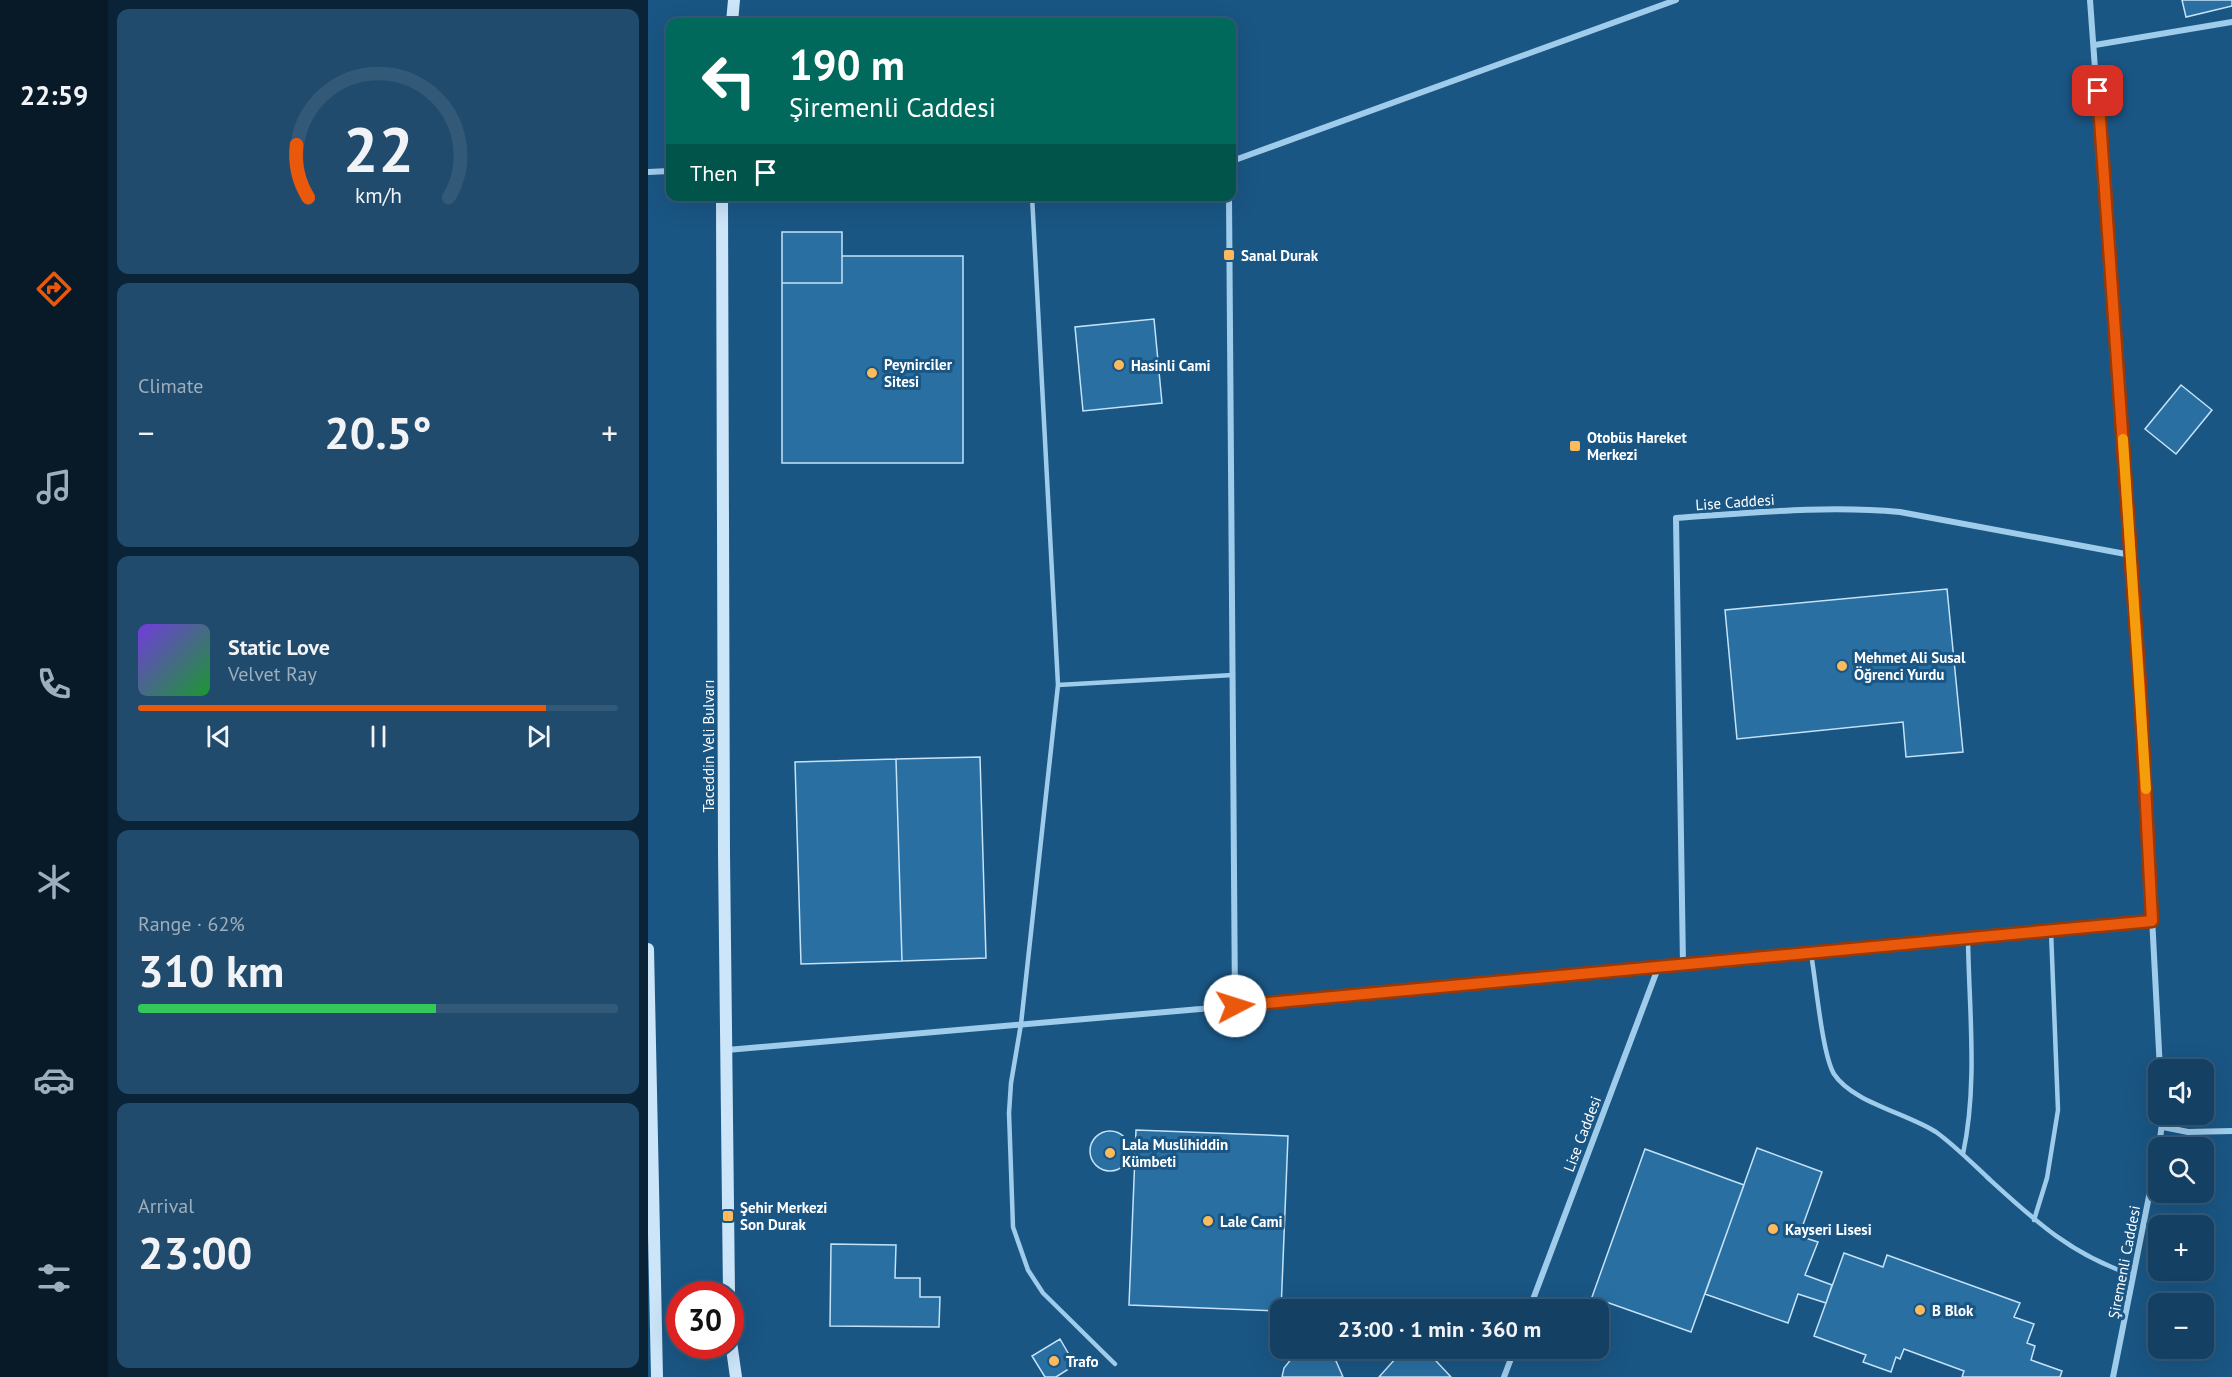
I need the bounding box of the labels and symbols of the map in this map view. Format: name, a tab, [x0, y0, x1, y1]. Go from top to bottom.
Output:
pin	[2072, 65, 2123, 116]
place label: Sanal Durak	[1241, 246, 1319, 265]
marker: Sanal Durak	[1222, 248, 1236, 262]
place label: Peynirciler Sitesi	[884, 355, 953, 391]
place label: Hasinli Cami	[1131, 356, 1211, 375]
marker: Hasinli Cami	[1112, 358, 1126, 372]
marker: Peynirciler Sitesi	[865, 366, 879, 380]
place label: Otobüs Hareket Merkezi	[1587, 428, 1687, 464]
marker: Otobüs Hareket Merkezi	[1568, 439, 1582, 453]
street label: Lise Caddesi	[1695, 490, 1775, 514]
place label: Mehmet Ali Susal Öğrenci Yurdu	[1854, 648, 1966, 684]
marker: Mehmet Ali Susal Öğrenci Yurdu	[1835, 659, 1849, 673]
street label: Taceddin Veli Bulvarı	[699, 680, 718, 812]
position arrow	[1203, 974, 1267, 1038]
street label: Lise Caddesi	[1559, 1093, 1605, 1175]
place label: Lala Muslihiddin Kümbeti	[1122, 1135, 1228, 1171]
marker: Lala Muslihiddin Kümbeti	[1103, 1146, 1117, 1160]
place label: Şehir Merkezi Son Durak	[740, 1198, 827, 1234]
street label: Şiremenli Caddesi	[2104, 1204, 2144, 1320]
marker: Şehir Merkezi Son Durak	[721, 1209, 735, 1223]
place label: Lale Cami	[1220, 1212, 1283, 1231]
marker: Lale Cami	[1201, 1214, 1215, 1228]
place label: Kayseri Lisesi	[1785, 1220, 1872, 1239]
marker: Kayseri Lisesi	[1766, 1222, 1780, 1236]
speed limit sign: 30	[666, 1281, 744, 1359]
place label: B Blok	[1932, 1301, 1974, 1320]
marker: B Blok	[1913, 1303, 1927, 1317]
place label: Trafo	[1066, 1352, 1098, 1371]
marker: Trafo	[1047, 1354, 1061, 1368]

